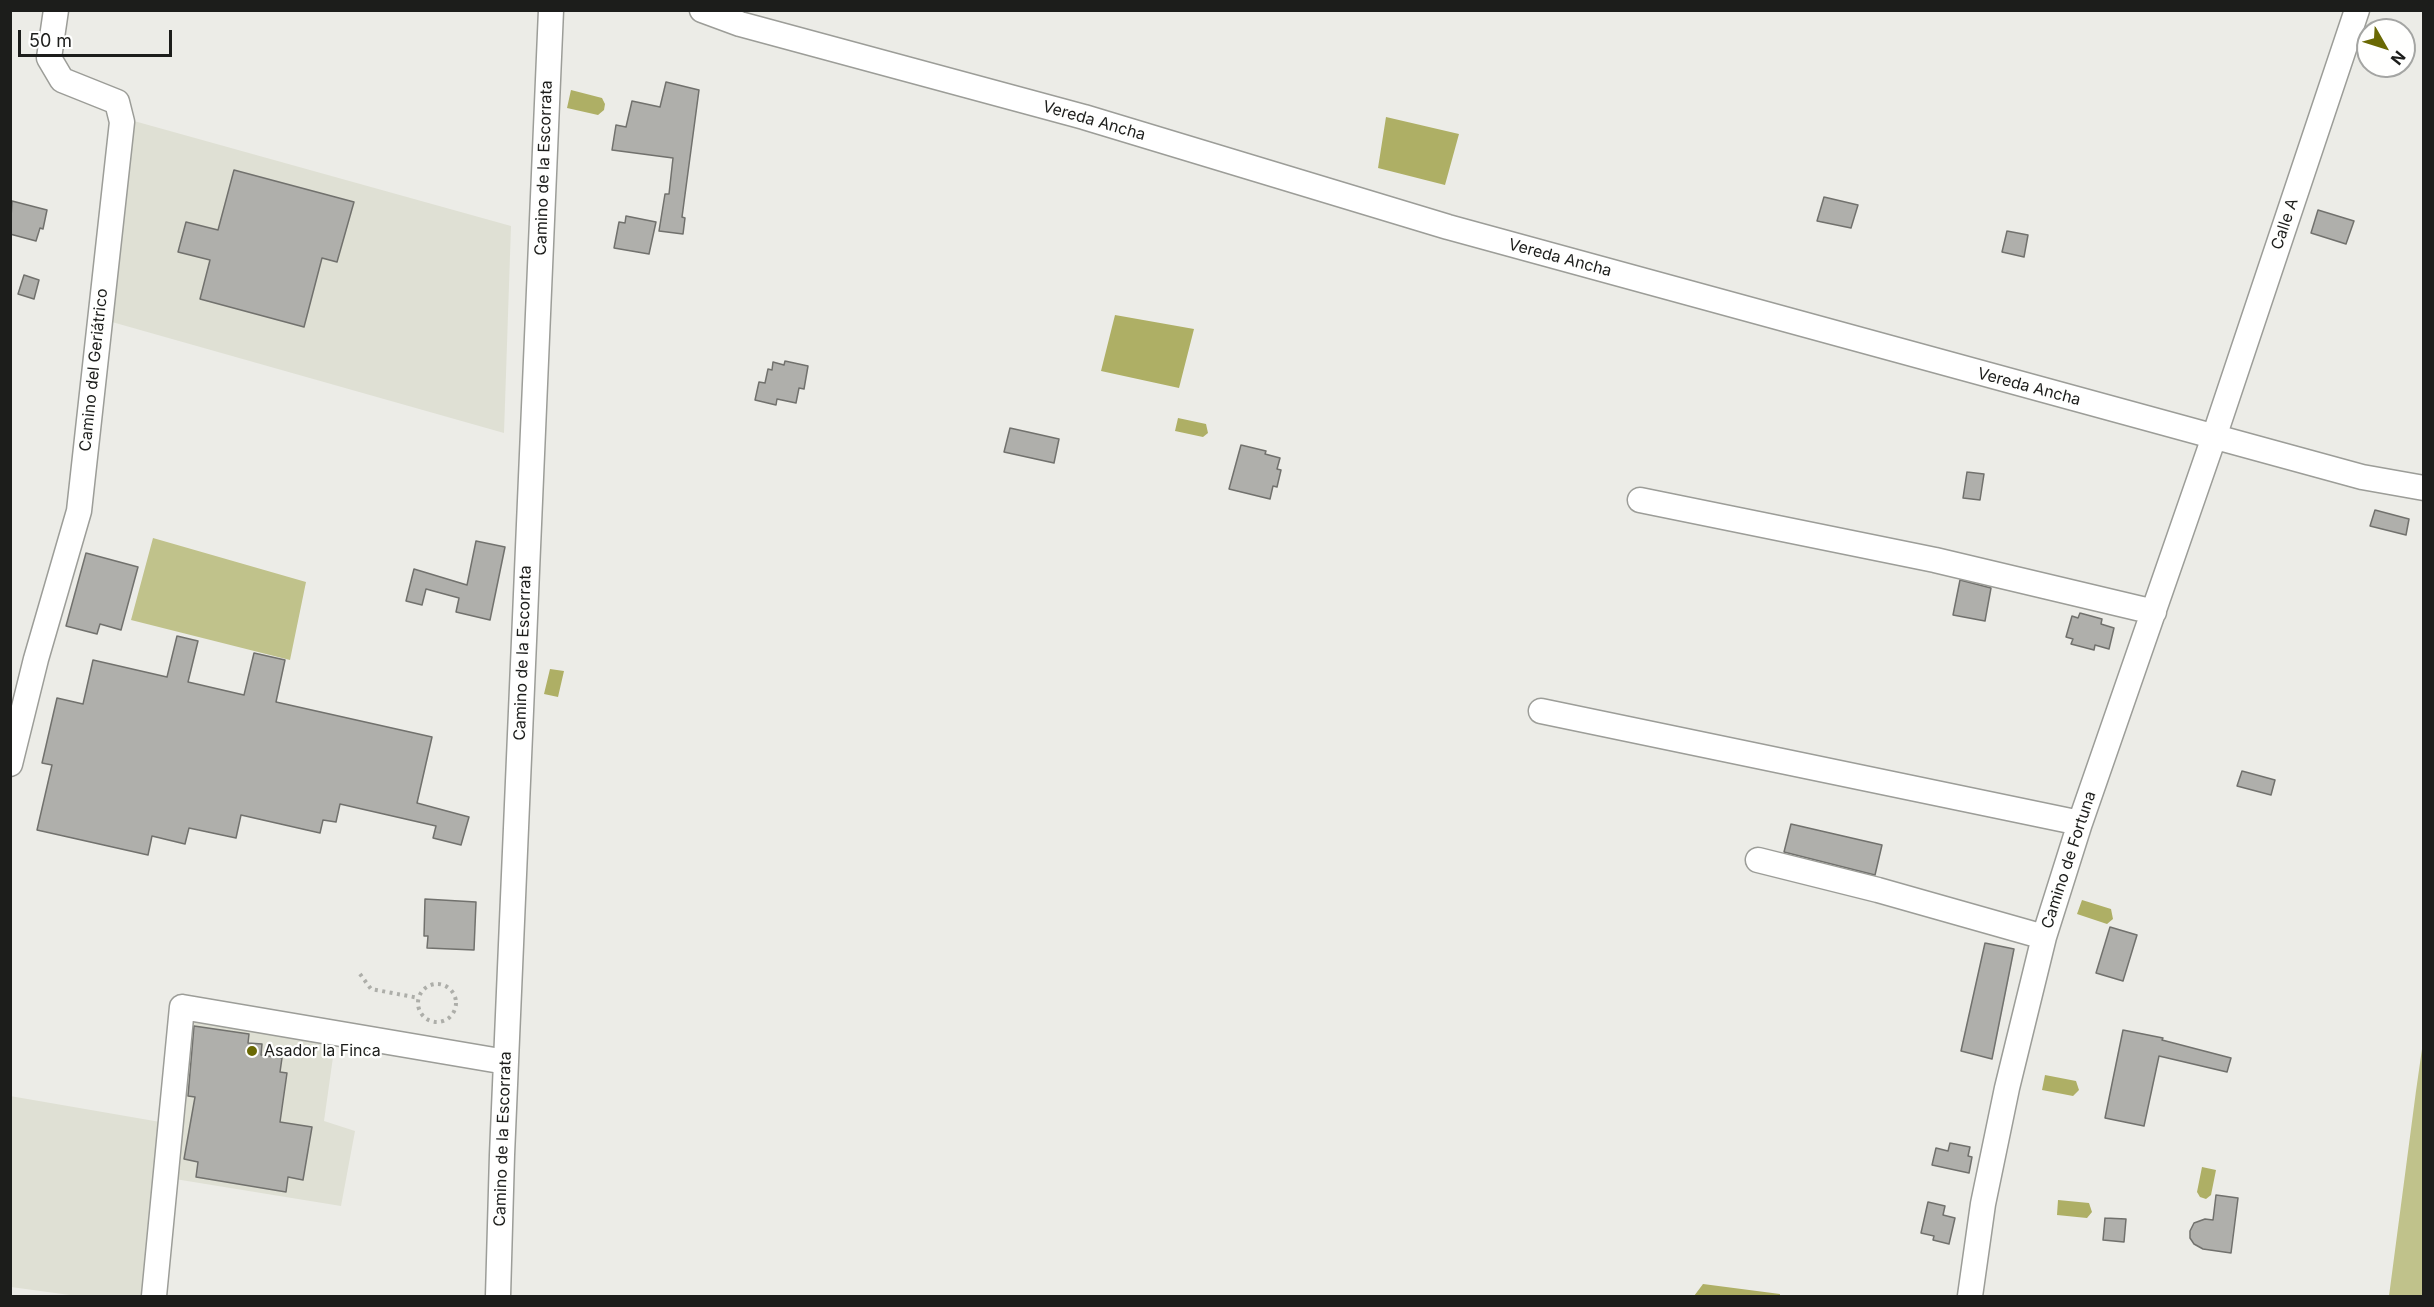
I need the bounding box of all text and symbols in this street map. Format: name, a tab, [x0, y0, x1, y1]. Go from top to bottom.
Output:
scale bar	[21, 18, 176, 56]
north arrow	[2356, 18, 2416, 78]
text: 50 m	[29, 30, 72, 51]
text: N	[2387, 47, 2410, 69]
street label: Camino de la Escorrata	[531, 80, 557, 256]
street label: Vereda Ancha	[1040, 97, 1148, 145]
street label: Calle A	[2268, 196, 2302, 252]
street label: Vereda Ancha	[1506, 235, 1614, 281]
street label: Camino del Geriátrico	[76, 287, 112, 453]
street label: Vereda Ancha	[1975, 364, 2083, 410]
street label: Camino de la Escorrata	[510, 565, 536, 741]
street label: Camino de Fortuna	[2038, 789, 2100, 931]
place label: Asador la Finca	[264, 1041, 381, 1061]
marker: Asador la Finca	[245, 1044, 259, 1058]
street label: Camino de la Escorrata	[490, 1051, 516, 1227]

